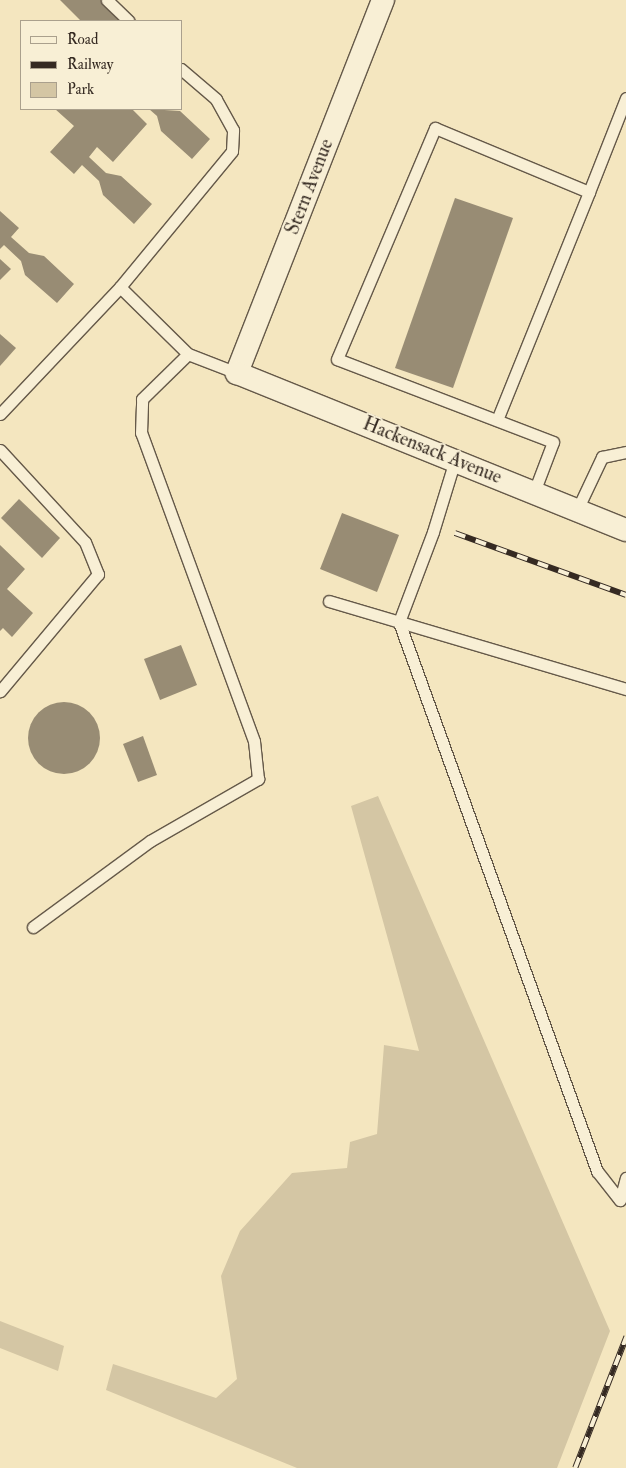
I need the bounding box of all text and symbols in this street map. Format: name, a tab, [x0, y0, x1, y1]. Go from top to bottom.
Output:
legend	[20, 20, 182, 110]
text: Road	[67, 30, 98, 49]
text: Railway	[67, 55, 113, 74]
text: Park	[67, 80, 94, 99]
street label: Stern Avenue	[281, 136, 339, 238]
street label: Hackensack Avenue	[359, 413, 505, 489]

